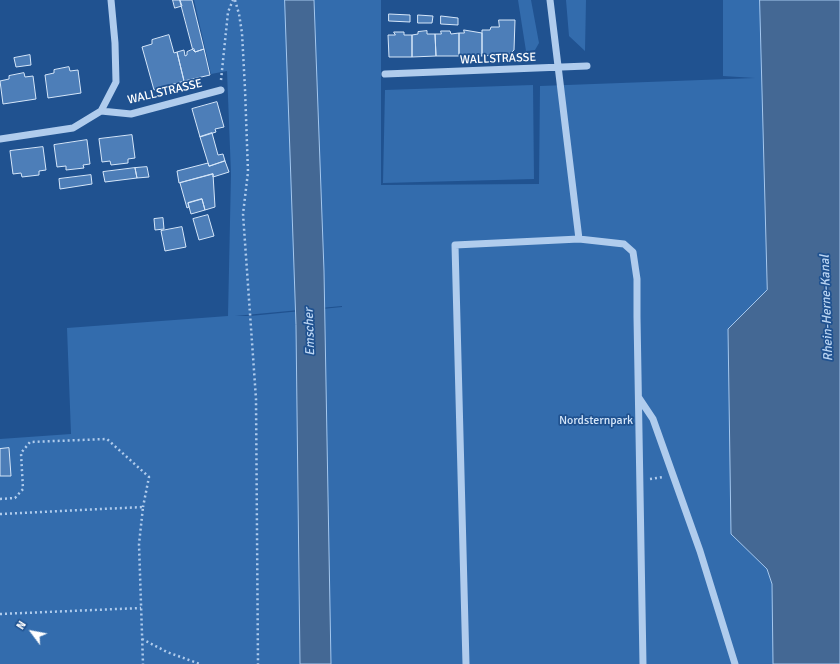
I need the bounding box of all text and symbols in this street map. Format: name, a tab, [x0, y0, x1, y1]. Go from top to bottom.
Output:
street label: WALLSTRASSE	[460, 50, 536, 68]
street label: WALLSTRASSE	[126, 76, 204, 108]
water label: Rhein-Herne-Kanal	[817, 254, 837, 362]
water label: Emscher	[301, 308, 319, 356]
park label: Nordsternpark	[559, 414, 633, 428]
north arrow	[12, 612, 52, 652]
text: N	[14, 619, 29, 632]

